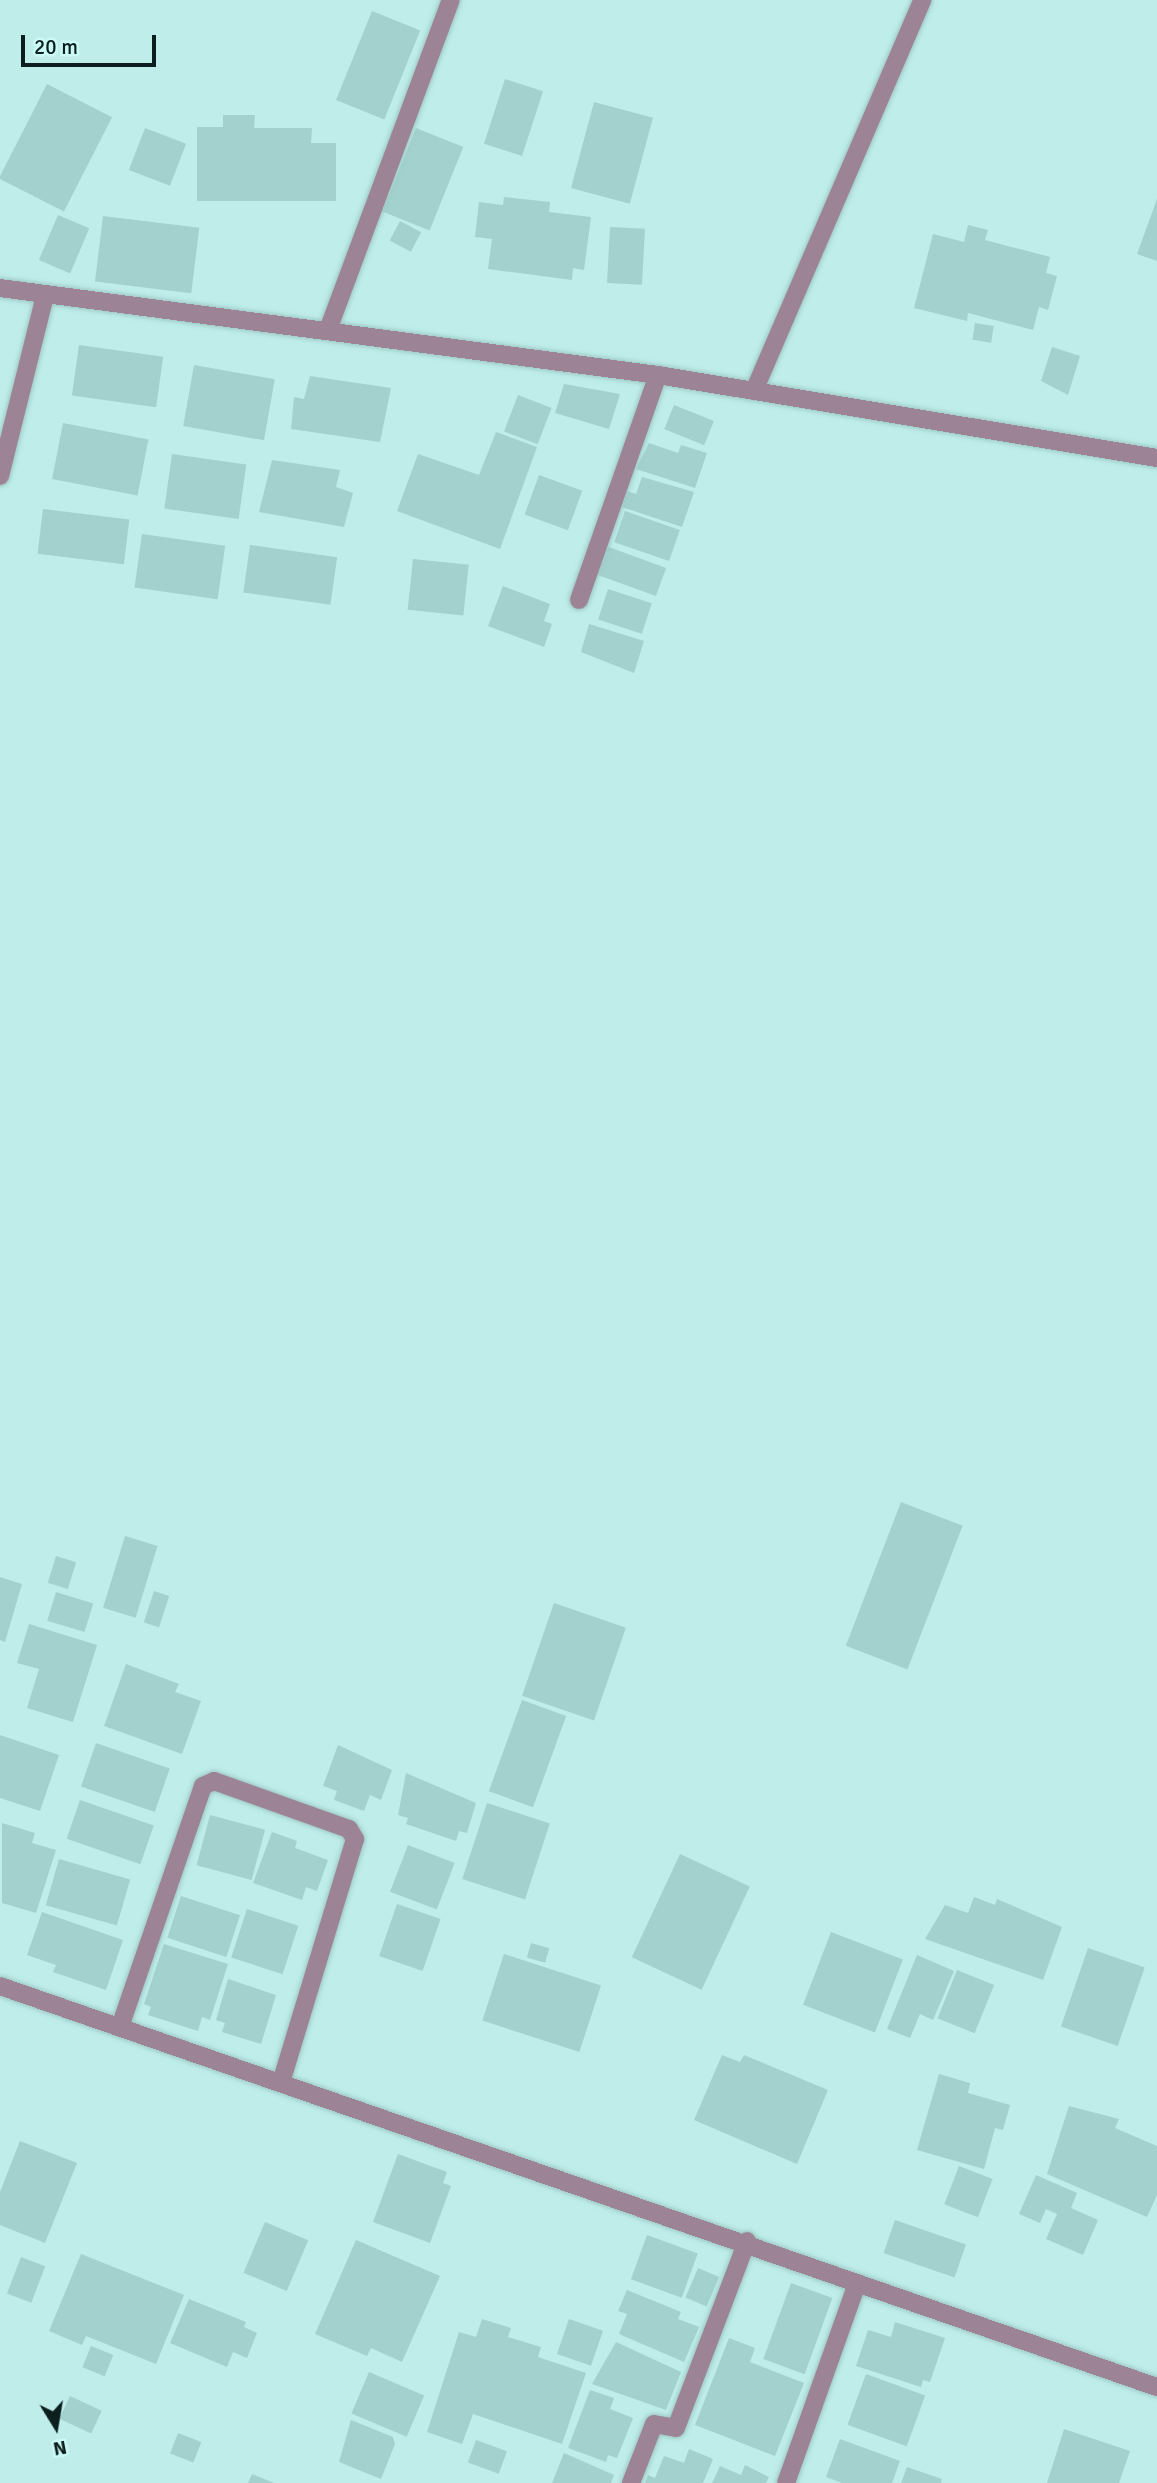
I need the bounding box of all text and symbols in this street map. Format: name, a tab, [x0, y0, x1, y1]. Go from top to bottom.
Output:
scale bar	[24, 21, 159, 65]
text: 20 m	[34, 34, 78, 60]
north arrow	[21, 2392, 91, 2462]
text: N	[51, 2435, 69, 2461]

